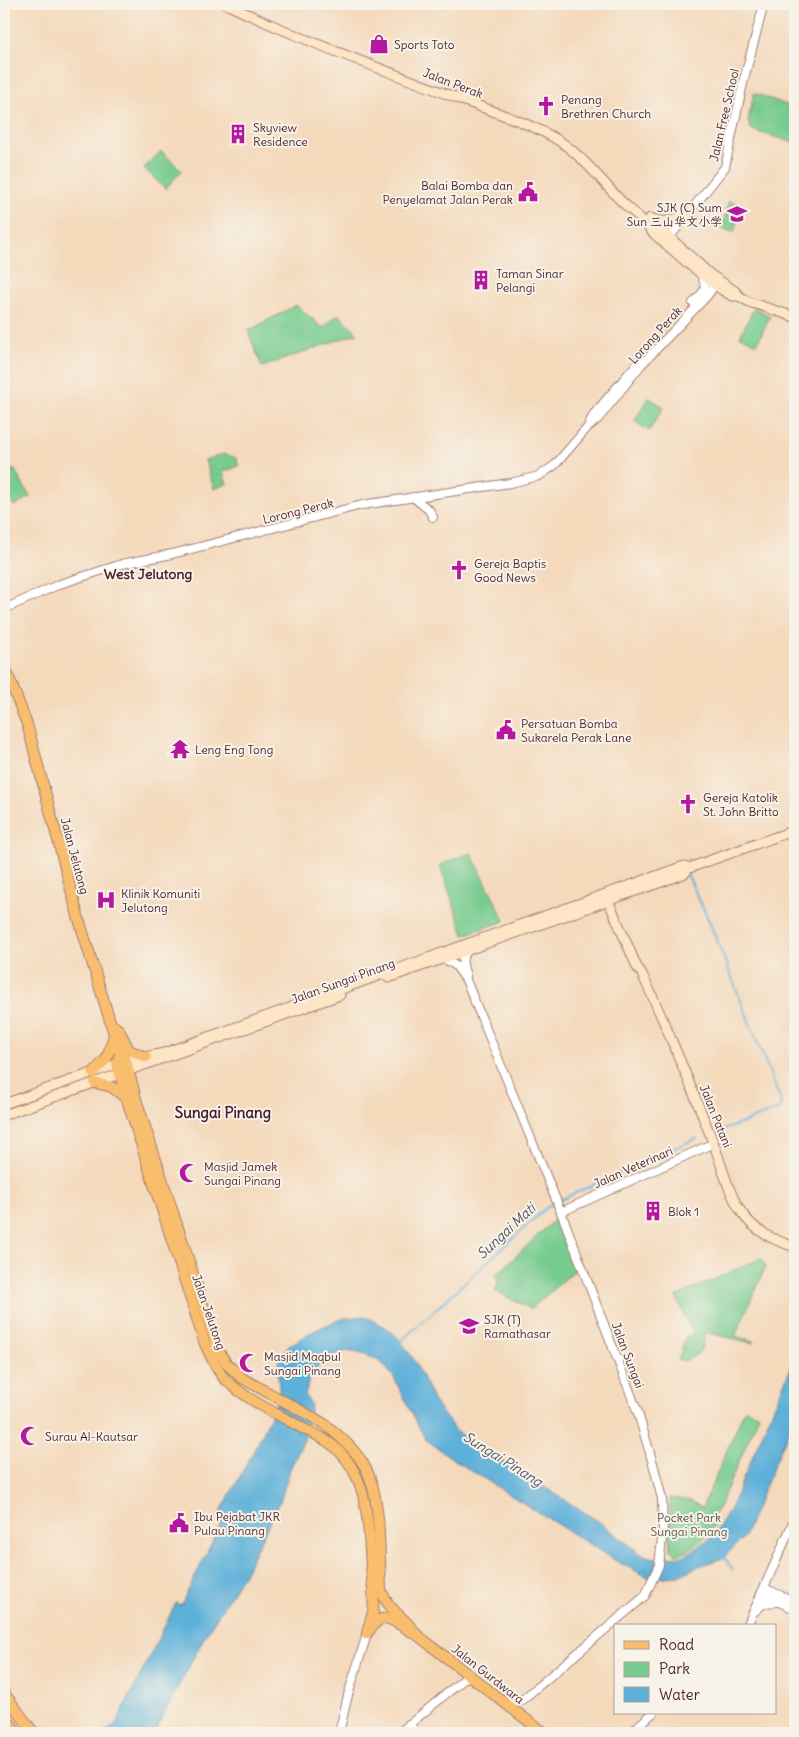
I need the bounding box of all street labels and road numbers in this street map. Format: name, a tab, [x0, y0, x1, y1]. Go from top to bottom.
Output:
street label: Jalan Perak	[421, 65, 485, 101]
street label: Jalan Free School	[706, 67, 742, 163]
street label: Lorong Perak	[625, 303, 685, 367]
street label: Lorong Perak	[261, 495, 335, 527]
street label: Jalan Jelutong	[58, 816, 92, 896]
street label: Jalan Sungai Pinang	[289, 955, 397, 1007]
street label: Jalan Patani	[697, 1082, 735, 1150]
street label: Jalan Veterinari	[591, 1143, 675, 1191]
street label: Jalan Jelutong	[189, 1272, 229, 1352]
street label: Jalan Sungai	[609, 1320, 647, 1390]
street label: Jalan Gurdwara	[449, 1641, 527, 1707]

